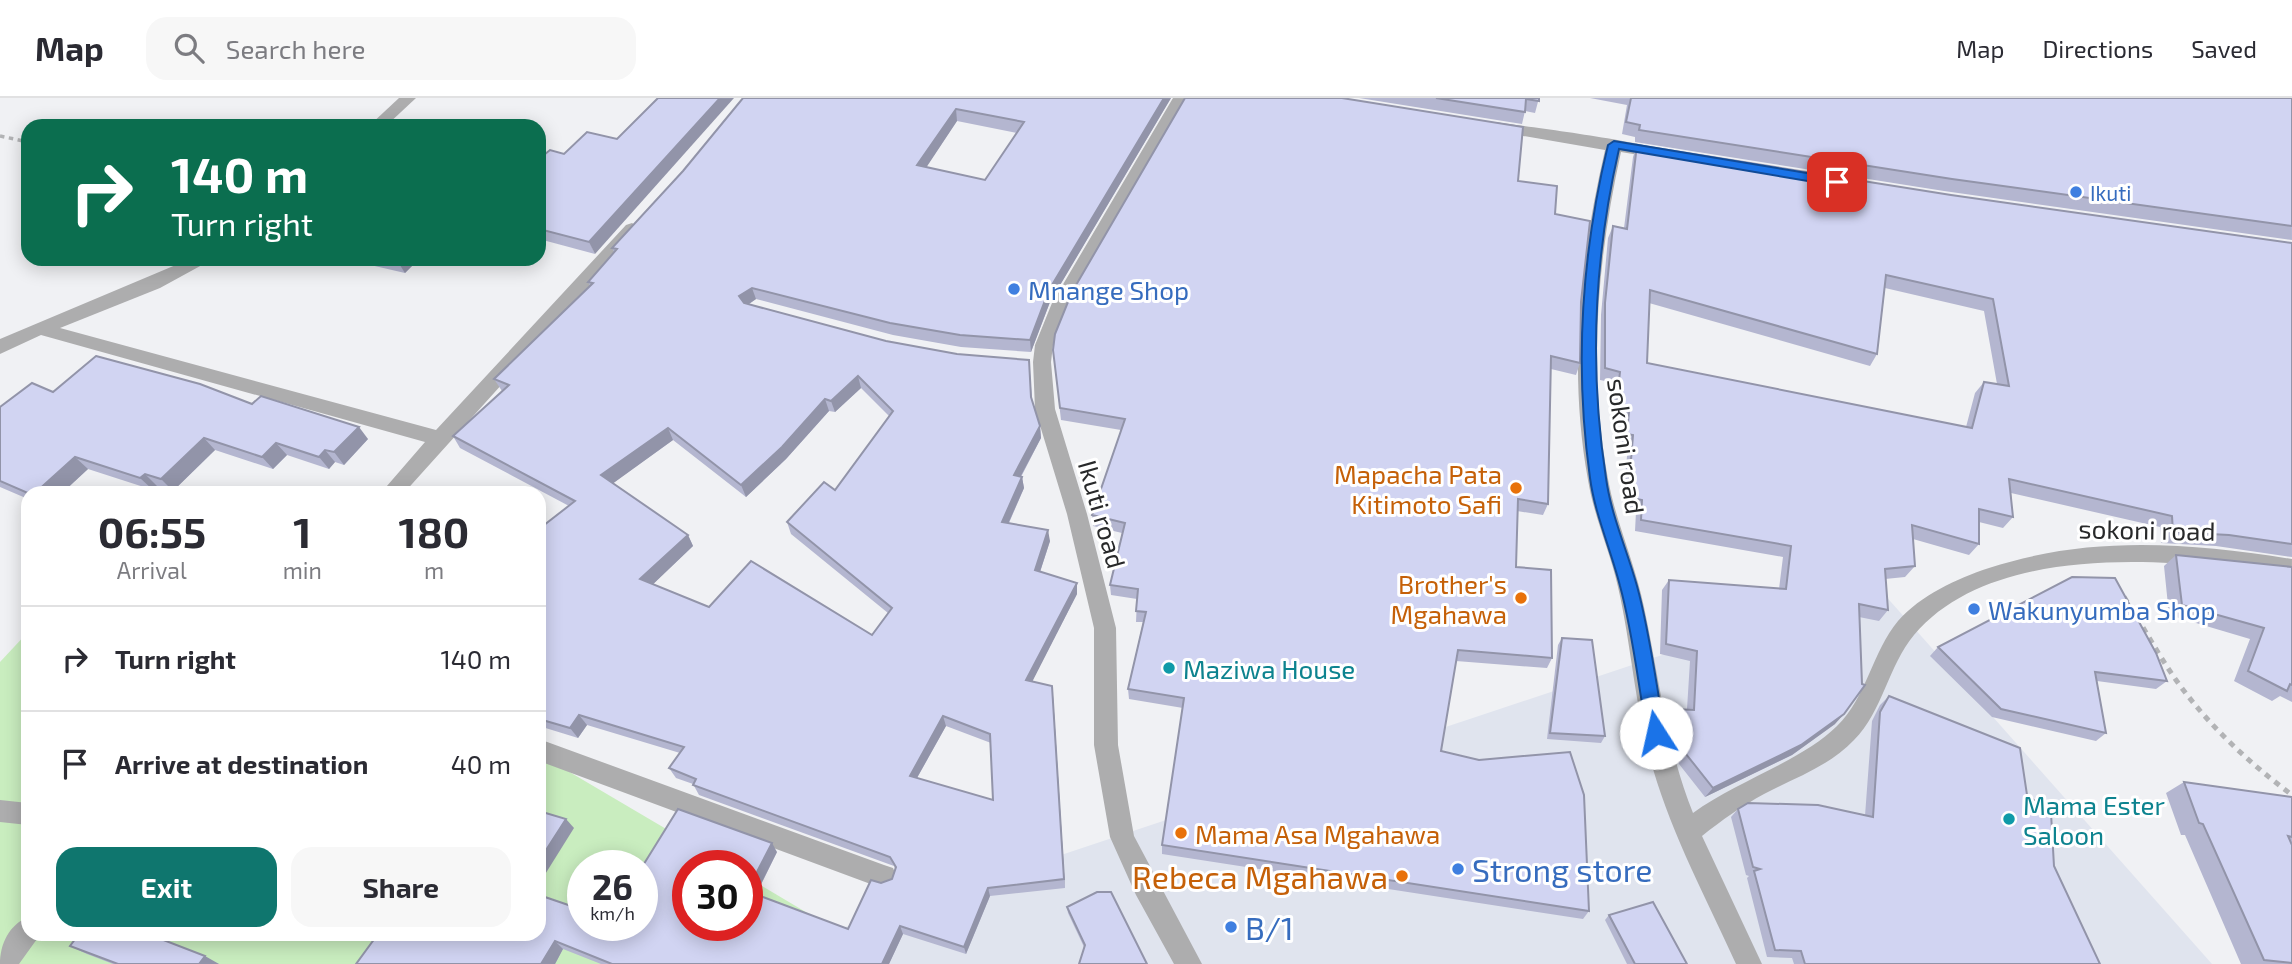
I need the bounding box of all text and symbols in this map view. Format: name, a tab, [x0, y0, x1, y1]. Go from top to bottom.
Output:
search box	[146, 17, 636, 80]
text: Map	[35, 28, 104, 68]
icon: search	[170, 29, 208, 67]
text: Search here	[226, 33, 365, 64]
text: Map	[1956, 34, 2004, 63]
text: Directions	[2042, 34, 2153, 63]
text: Saved	[2191, 34, 2257, 63]
text: 140 m	[171, 144, 308, 203]
icon: right	[56, 147, 147, 238]
pin	[1807, 152, 1867, 212]
icon: arrive	[1818, 163, 1856, 201]
place label: Ikuti	[2090, 180, 2131, 205]
marker: Ikuti	[2068, 184, 2084, 200]
text: Turn right	[171, 204, 313, 242]
place label: Mnange Shop	[1028, 274, 1189, 305]
marker: Mnange Shop	[1006, 281, 1022, 297]
street label: sokoni road	[1602, 376, 1652, 516]
street label: Ikuti road	[1073, 456, 1133, 572]
place label: Mapacha Pata Kitimoto Safi	[1334, 458, 1502, 519]
marker: Mapacha Pata Kitimoto Safi	[1508, 480, 1524, 496]
text: 06:55	[98, 506, 206, 556]
text: 1	[293, 506, 311, 556]
text: 180	[399, 506, 469, 556]
street label: sokoni road	[2078, 512, 2216, 546]
text: Arrival	[117, 556, 187, 584]
text: min	[283, 556, 322, 584]
text: m	[424, 556, 444, 584]
place label: Brother's Mgahawa	[1391, 568, 1507, 629]
marker: Brother's Mgahawa	[1513, 590, 1529, 606]
place label: Wakunyumba Shop	[1988, 594, 2216, 625]
marker: Wakunyumba Shop	[1966, 601, 1982, 617]
icon: right	[56, 640, 94, 678]
text: Turn right	[115, 643, 236, 674]
text: 140 m	[440, 643, 511, 674]
place label: Maziwa House	[1183, 653, 1355, 684]
marker: Maziwa House	[1161, 660, 1177, 676]
position arrow	[1619, 696, 1693, 770]
icon: arrive	[56, 745, 94, 783]
text: Arrive at destination	[115, 748, 368, 779]
text: 40 m	[451, 748, 511, 779]
place label: Mama Ester Saloon	[2023, 789, 2165, 850]
marker: Mama Ester Saloon	[2001, 811, 2017, 827]
place label: Mama Asa Mgahawa	[1195, 818, 1440, 849]
marker: Mama Asa Mgahawa	[1173, 825, 1189, 841]
button: Exit	[56, 847, 277, 927]
button: Share	[291, 847, 511, 927]
speed limit sign: 30	[672, 850, 763, 941]
place label: Strong store	[1472, 850, 1652, 888]
place label: Rebeca Mgahawa	[1132, 857, 1388, 895]
marker: Strong store	[1450, 861, 1466, 877]
text: 26	[592, 865, 633, 907]
marker: Rebeca Mgahawa	[1394, 868, 1410, 884]
text: km/h	[590, 902, 635, 924]
place label: B/1	[1245, 908, 1294, 946]
marker: B/1	[1223, 919, 1239, 935]

